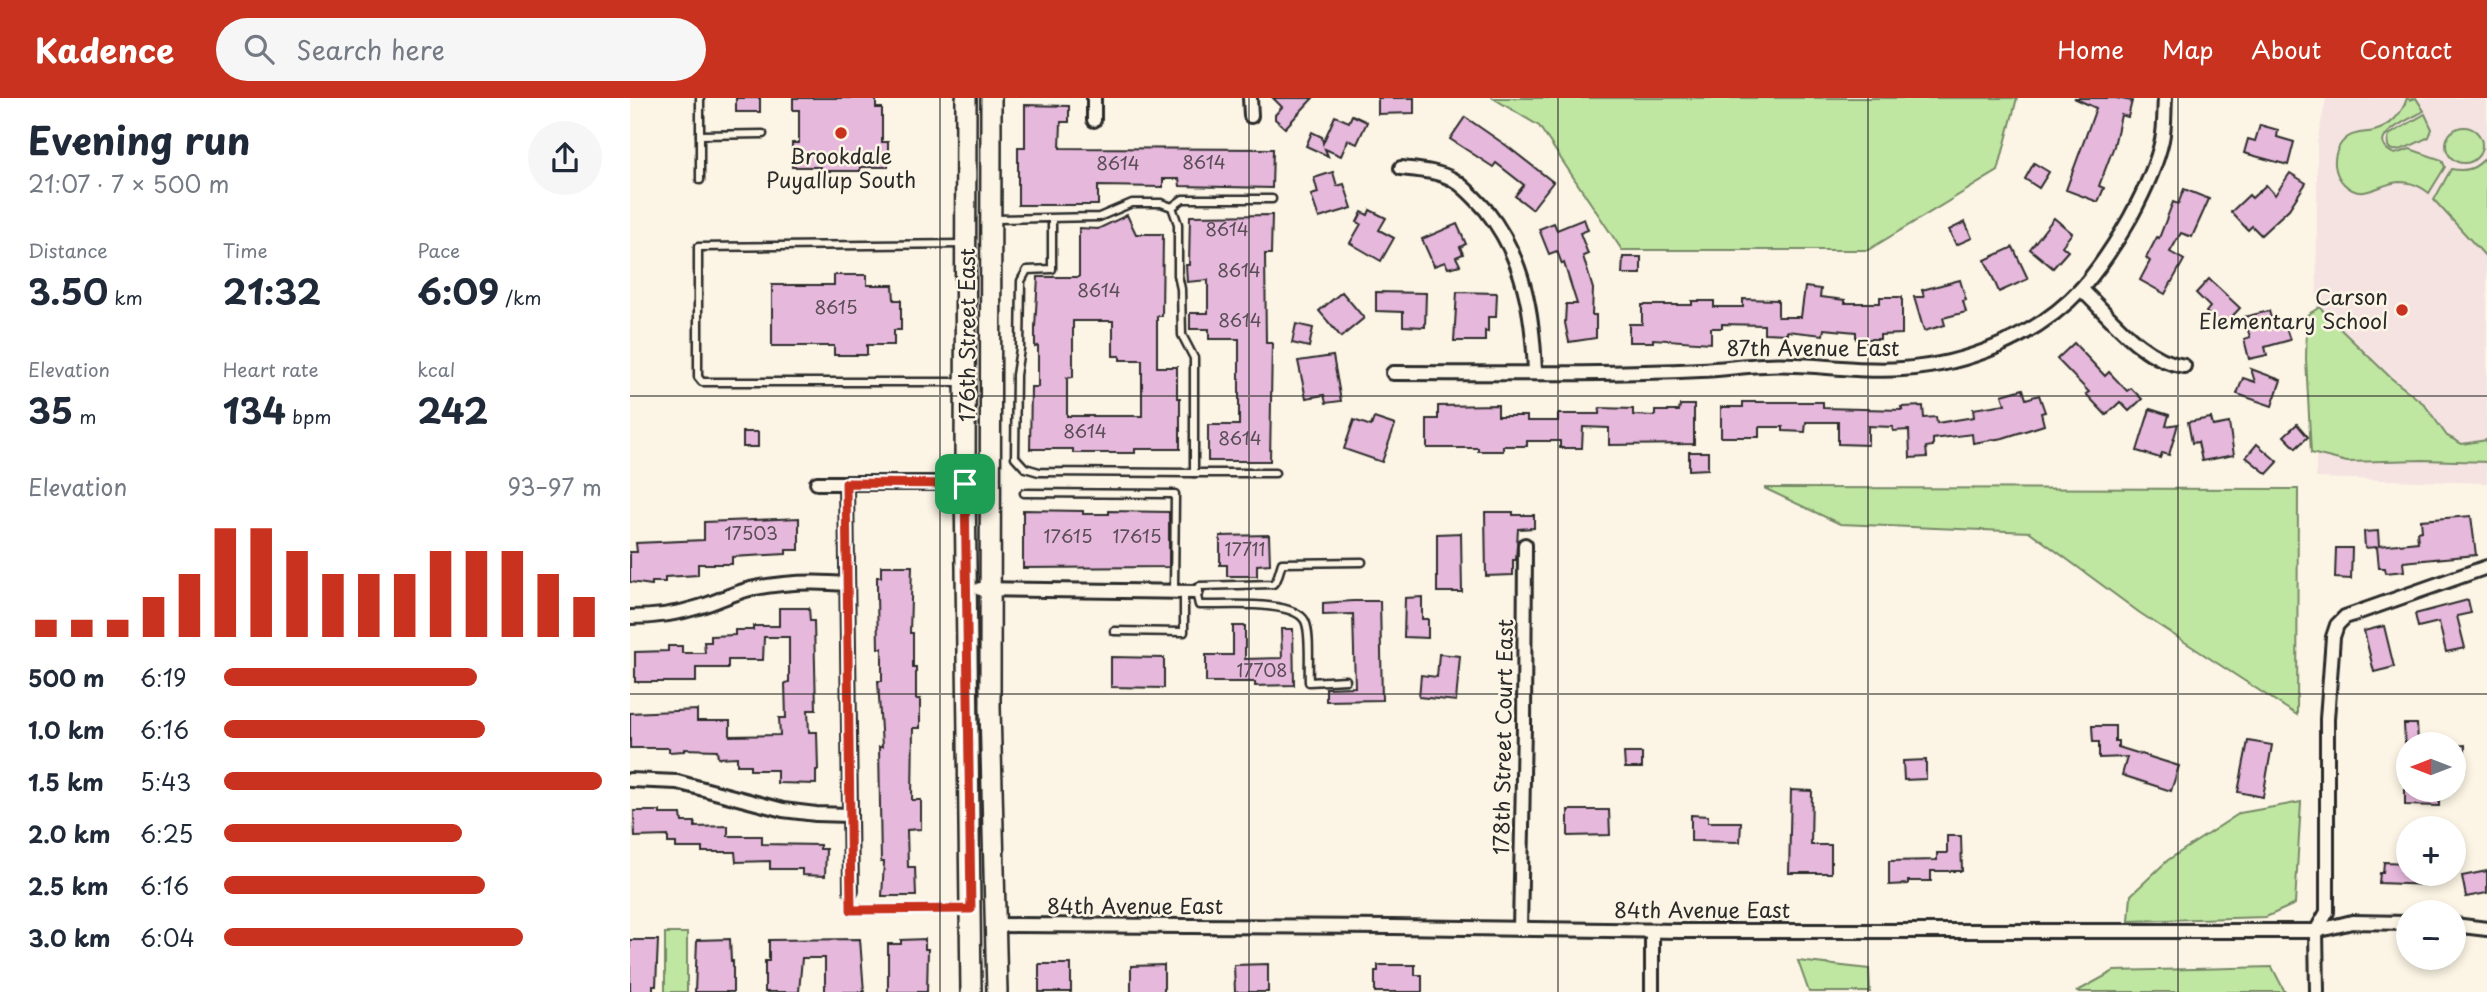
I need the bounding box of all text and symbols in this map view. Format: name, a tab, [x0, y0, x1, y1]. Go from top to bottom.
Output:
search box	[216, 18, 706, 81]
text: Kadence	[35, 24, 174, 74]
icon: search	[240, 30, 278, 68]
text: Search here	[296, 30, 445, 69]
text: Home	[2057, 31, 2124, 67]
text: Map	[2162, 31, 2213, 67]
text: About	[2251, 31, 2321, 67]
text: Contact	[2359, 31, 2452, 67]
text: Evening run	[28, 111, 250, 168]
button: share	[528, 121, 602, 195]
marker: Brookdale Puyallup South	[833, 125, 849, 141]
place label: Brookdale Puyallup South	[766, 139, 916, 195]
house number: 8614	[1182, 148, 1226, 175]
house number: 8614	[1096, 149, 1140, 176]
text: 21:07 · 7 × 500 m	[28, 166, 229, 201]
house number: 8614	[1205, 215, 1249, 242]
text: Distance	[28, 236, 108, 264]
text: Time	[223, 236, 268, 264]
text: Pace	[417, 236, 460, 264]
street label: 176th Street East	[950, 248, 982, 422]
house number: 8614	[1217, 256, 1261, 283]
text: 3.50	[28, 264, 108, 317]
text: 21:32	[223, 264, 321, 317]
text: 6:09	[417, 264, 499, 317]
house number: 8614	[1077, 276, 1121, 303]
place label: Carson Elementary School	[2199, 280, 2388, 336]
text: km	[108, 283, 143, 311]
text: /km	[499, 283, 542, 311]
house number: 8615	[814, 293, 858, 320]
marker: Carson Elementary School	[2394, 302, 2410, 318]
house number: 8614	[1218, 306, 1262, 333]
street label: 87th Avenue East	[1727, 331, 1899, 363]
text: Elevation	[28, 355, 110, 383]
text: Heart rate	[223, 355, 319, 383]
text: kcal	[417, 355, 455, 383]
text: 35	[28, 383, 73, 436]
text: 134	[223, 383, 286, 436]
text: 242	[417, 383, 488, 436]
text: m	[73, 402, 97, 430]
text: bpm	[286, 402, 332, 430]
house number: 8614	[1063, 417, 1107, 444]
house number: 8614	[1218, 424, 1262, 451]
pin	[935, 454, 995, 514]
icon: arrive	[946, 465, 984, 503]
text: Elevation	[28, 469, 127, 504]
text: 93–97 m	[508, 469, 602, 504]
house number: 17503	[724, 519, 778, 546]
house number: 17615	[1043, 522, 1093, 549]
house number: 17615	[1112, 522, 1162, 549]
house number: 17711	[1225, 535, 1265, 562]
street label: 178th Street Court East	[1484, 619, 1520, 855]
house number: 17708	[1236, 656, 1288, 683]
text: 500 m	[28, 660, 105, 695]
text: 6:19	[140, 660, 186, 695]
text: 1.0 km	[28, 712, 105, 747]
text: 6:16	[140, 712, 189, 747]
north arrow	[2396, 732, 2466, 802]
map controls	[2396, 732, 2466, 970]
text: 1.5 km	[28, 764, 104, 799]
text: 5:43	[140, 764, 191, 799]
text: 2.0 km	[28, 816, 110, 851]
text: 6:25	[140, 816, 193, 851]
button: +	[2396, 816, 2466, 886]
text: 2.5 km	[28, 868, 108, 903]
text: 6:16	[140, 868, 189, 903]
street label: 84th Avenue East	[1047, 889, 1223, 921]
street label: 84th Avenue East	[1614, 893, 1790, 925]
button: −	[2396, 900, 2466, 970]
text: 3.0 km	[28, 920, 110, 955]
text: 6:04	[140, 920, 195, 955]

